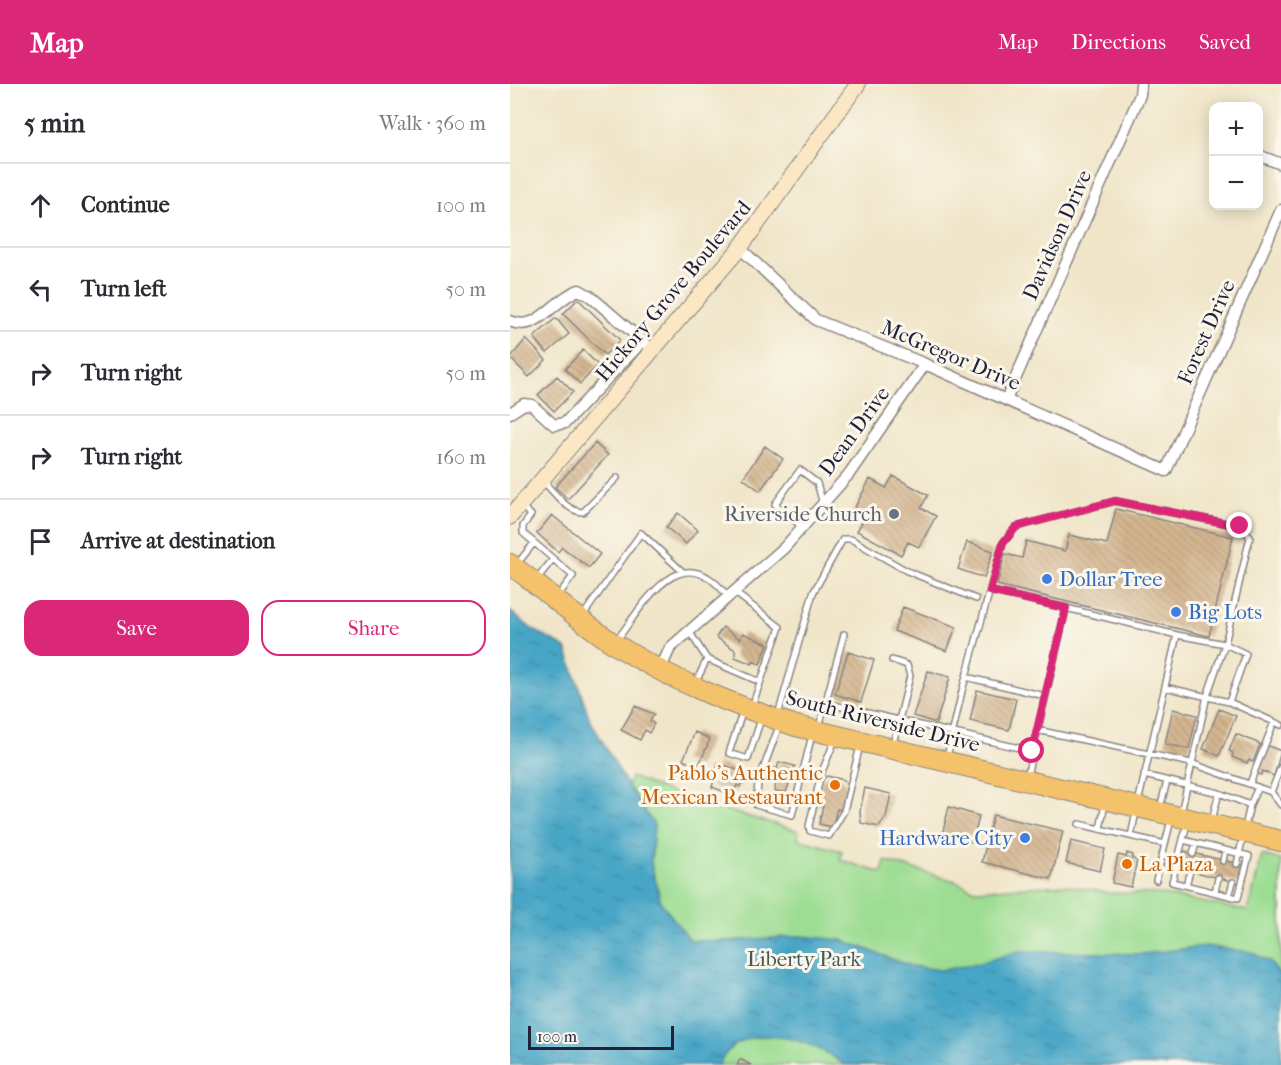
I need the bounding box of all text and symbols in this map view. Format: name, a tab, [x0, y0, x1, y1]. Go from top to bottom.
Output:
text: Map	[30, 26, 84, 59]
text: Map	[998, 30, 1038, 54]
text: Directions	[1071, 30, 1166, 54]
text: Saved	[1199, 30, 1251, 54]
map controls	[1209, 102, 1263, 210]
button: +	[1209, 102, 1263, 156]
text: 5 min	[24, 108, 85, 139]
text: Walk · 360 m	[379, 112, 486, 135]
button: −	[1209, 156, 1263, 210]
street label: Davidson Drive	[1018, 166, 1096, 304]
icon: ahead	[24, 189, 57, 222]
text: Continue	[81, 192, 170, 218]
text: 100 m	[436, 194, 486, 217]
street label: Hickory Grove Boulevard	[590, 195, 756, 386]
icon: left	[24, 273, 57, 306]
text: Turn left	[81, 276, 167, 302]
street label: Forest Drive	[1172, 276, 1240, 388]
text: 50 m	[445, 278, 486, 301]
street label: McGregor Drive	[878, 315, 1024, 395]
icon: right	[24, 357, 57, 390]
text: Turn right	[81, 360, 182, 386]
text: 50 m	[445, 362, 486, 385]
street label: Dean Drive	[814, 382, 894, 480]
icon: right	[24, 441, 57, 474]
text: Turn right	[81, 444, 182, 470]
text: 160 m	[436, 446, 486, 469]
place label: Riverside Church	[724, 502, 882, 526]
marker: Riverside Church	[887, 507, 901, 521]
route end	[1226, 512, 1252, 538]
icon: arrive	[24, 525, 57, 558]
text: Arrive at destination	[81, 528, 275, 554]
place label: Dollar Tree	[1059, 567, 1163, 591]
marker: Dollar Tree	[1040, 572, 1054, 586]
button: Save	[24, 600, 249, 656]
button: Share	[261, 600, 486, 656]
place label: Big Lots	[1188, 600, 1262, 624]
marker: Big Lots	[1169, 605, 1183, 619]
street label: South Riverside Drive	[784, 685, 982, 757]
route start	[1018, 737, 1044, 763]
place label: Pablo's Authentic Mexican Restaurant	[641, 761, 824, 809]
marker: Pablo's Authentic Mexican Restaurant	[828, 778, 842, 792]
place label: Hardware City	[879, 826, 1014, 850]
marker: Hardware City	[1018, 831, 1032, 845]
place label: La Plaza	[1139, 852, 1213, 876]
marker: La Plaza	[1120, 857, 1134, 871]
park label: Liberty Park	[747, 947, 861, 971]
scale bar	[528, 1023, 674, 1050]
text: 100 m	[537, 1027, 577, 1046]

